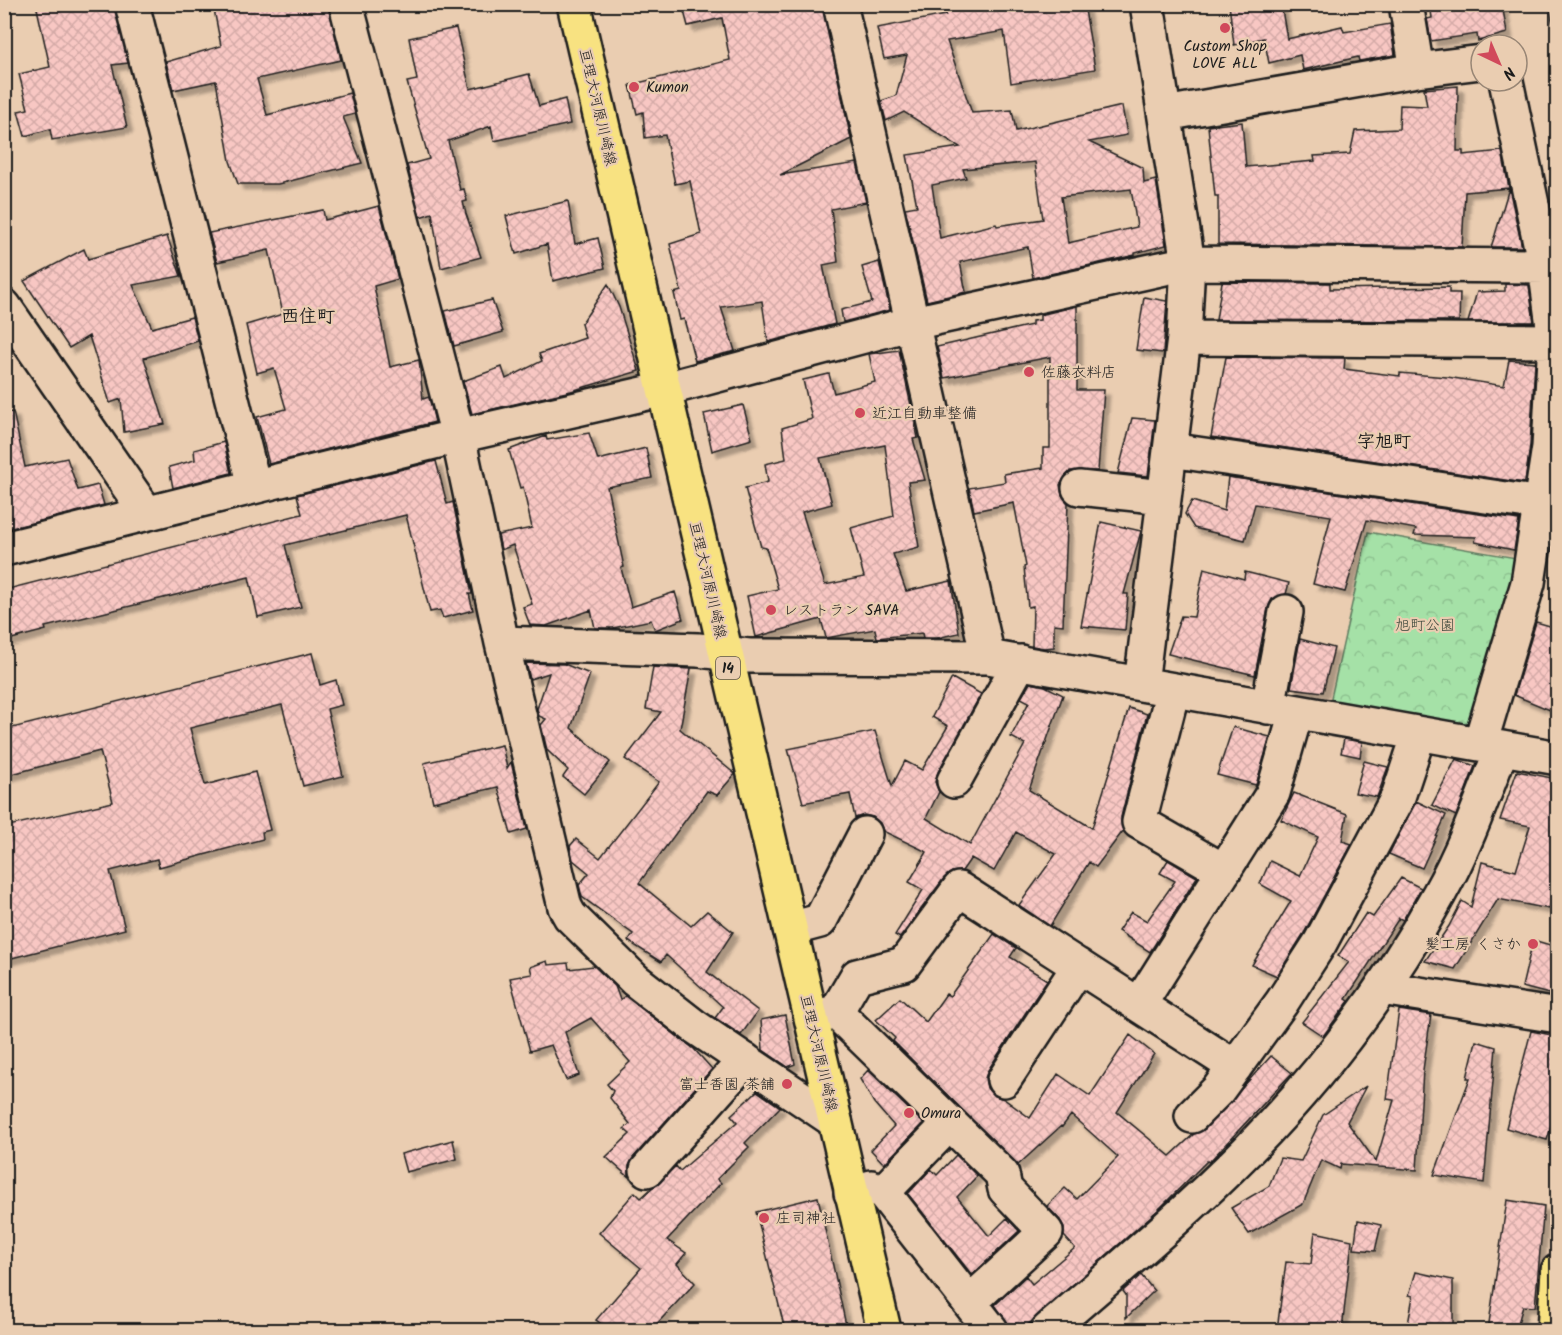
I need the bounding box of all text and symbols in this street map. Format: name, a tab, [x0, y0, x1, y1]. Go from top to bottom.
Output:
marker: Custom Shop LOVE ALL	[1218, 21, 1232, 35]
north arrow	[1469, 33, 1529, 93]
place label: Custom Shop LOVE ALL	[1183, 35, 1267, 76]
street label: 亘理大河原川崎線	[572, 46, 622, 168]
text: N	[1496, 60, 1521, 85]
place label: Kumon	[646, 76, 689, 100]
marker: Kumon	[627, 80, 641, 94]
district label: 西住町	[281, 303, 335, 332]
place label: 佐藤衣料店	[1041, 361, 1116, 385]
marker: 佐藤衣料店	[1022, 365, 1036, 379]
place label: 近江自動車整備	[872, 402, 977, 426]
marker: 近江自動車整備	[853, 406, 867, 420]
district label: 字旭町	[1357, 428, 1411, 457]
street label: 亘理大河原川崎線	[682, 519, 732, 641]
place label: レストラン SAVA	[783, 599, 899, 623]
marker: レストラン SAVA	[764, 603, 778, 617]
park label: 旭町公園	[1395, 614, 1455, 638]
road number: 14	[716, 657, 740, 679]
place label: 髪工房 くさか	[1425, 933, 1521, 957]
marker: 髪工房 くさか	[1526, 937, 1540, 951]
street label: 亘理大河原川崎線	[793, 992, 843, 1114]
place label: 富士香園 茶舗	[679, 1073, 775, 1097]
marker: 富士香園 茶舗	[780, 1077, 794, 1091]
place label: Omura	[921, 1102, 961, 1126]
marker: Omura	[902, 1106, 916, 1120]
place label: 庄司神社	[776, 1207, 836, 1231]
marker: 庄司神社	[757, 1211, 771, 1225]

